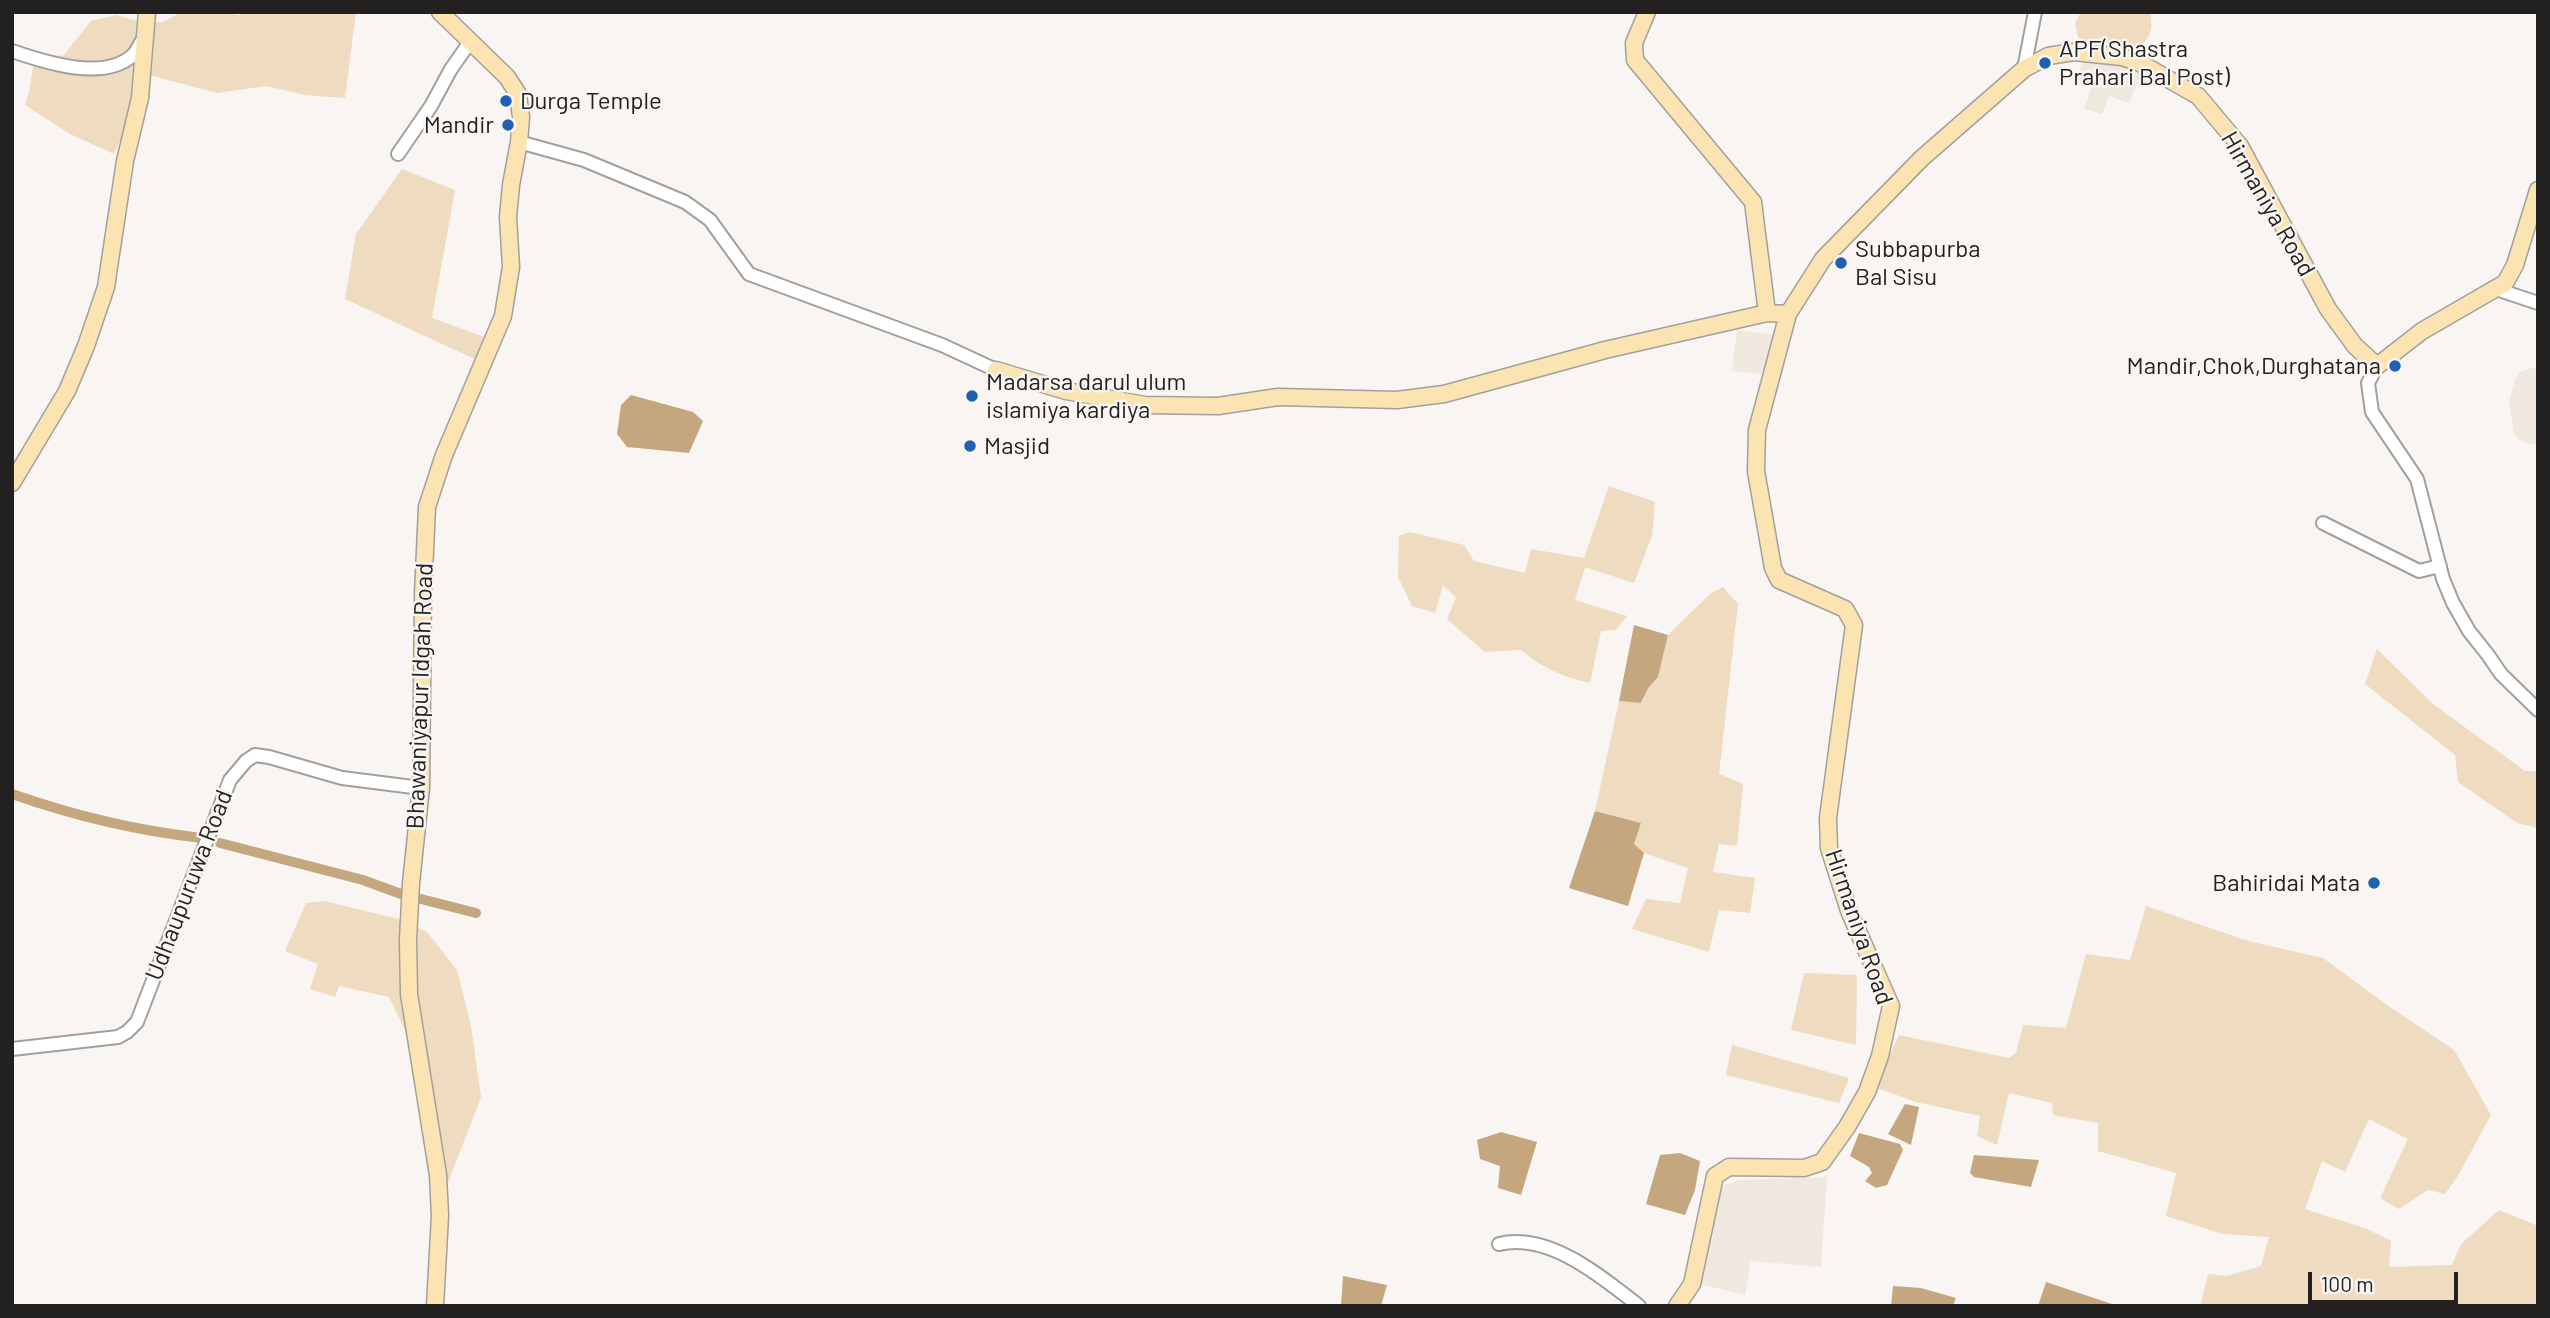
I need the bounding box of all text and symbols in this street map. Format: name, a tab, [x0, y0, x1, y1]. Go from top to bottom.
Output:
place label: APF(Shastra Prahari Bal Post)	[2059, 35, 2230, 91]
marker: APF(Shastra Prahari Bal Post)	[2037, 55, 2053, 71]
place label: Durga Temple	[520, 87, 662, 115]
marker: Durga Temple	[498, 93, 514, 109]
place label: Mandir	[424, 111, 494, 139]
marker: Mandir	[500, 117, 516, 133]
street label: Hirmaniya Road	[2215, 126, 2321, 282]
place label: Subbapurba Bal Sisu	[1855, 235, 1981, 291]
marker: Subbapurba Bal Sisu	[1833, 255, 1849, 271]
place label: Mandir,Chok,Durghatana	[2127, 352, 2381, 380]
marker: Mandir,Chok,Durghatana	[2387, 358, 2403, 374]
place label: Madarsa darul ulum islamiya kardiya	[986, 368, 1186, 424]
marker: Madarsa darul ulum islamiya kardiya	[964, 388, 980, 404]
place label: Masjid	[984, 432, 1050, 460]
marker: Masjid	[962, 438, 978, 454]
street label: Bhawaniyapur Idgah Road	[401, 562, 439, 830]
street label: Udhaupuruwa Road	[139, 786, 239, 984]
street label: Hirmaniya Road	[1819, 845, 1899, 1009]
place label: Bahiridai Mata	[2212, 869, 2360, 897]
marker: Bahiridai Mata	[2366, 875, 2382, 891]
scale bar	[2312, 1258, 2462, 1302]
text: 100 m	[2321, 1271, 2374, 1296]

